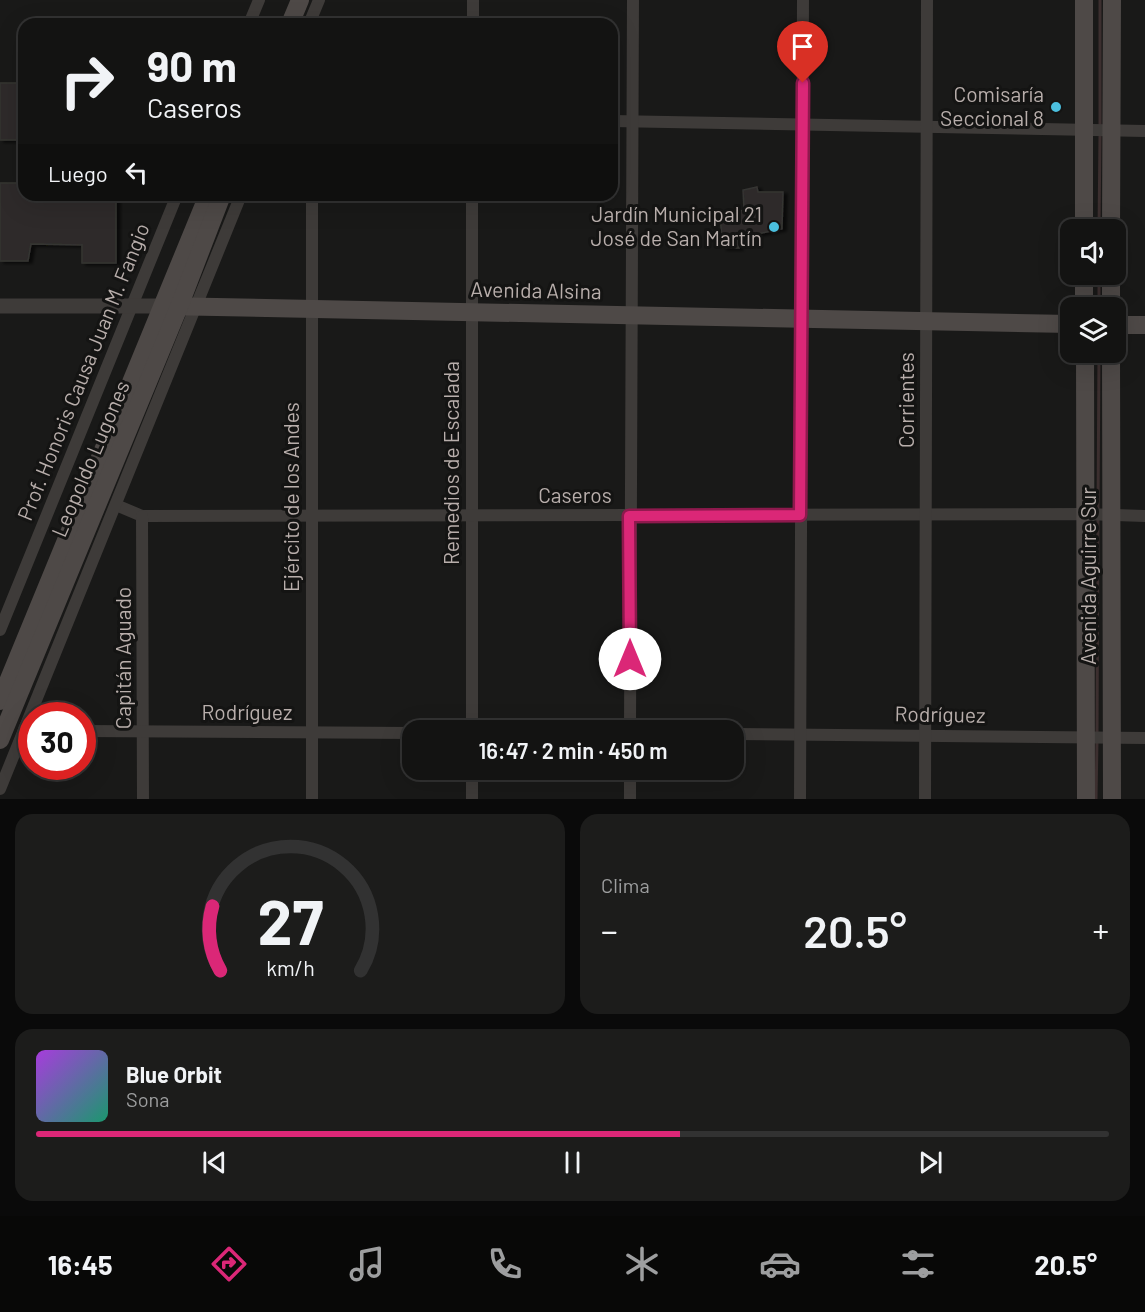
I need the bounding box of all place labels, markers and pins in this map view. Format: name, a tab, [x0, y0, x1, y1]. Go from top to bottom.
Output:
pin	[777, 21, 828, 83]
place label: Comisaría Seccional 8	[940, 81, 1044, 130]
marker: Comisaría Seccional 8	[1049, 100, 1063, 114]
place label: Jardín Municipal 21 José de San Martín	[591, 201, 762, 250]
marker: Jardín Municipal 21 José de San Martín	[767, 220, 781, 234]

